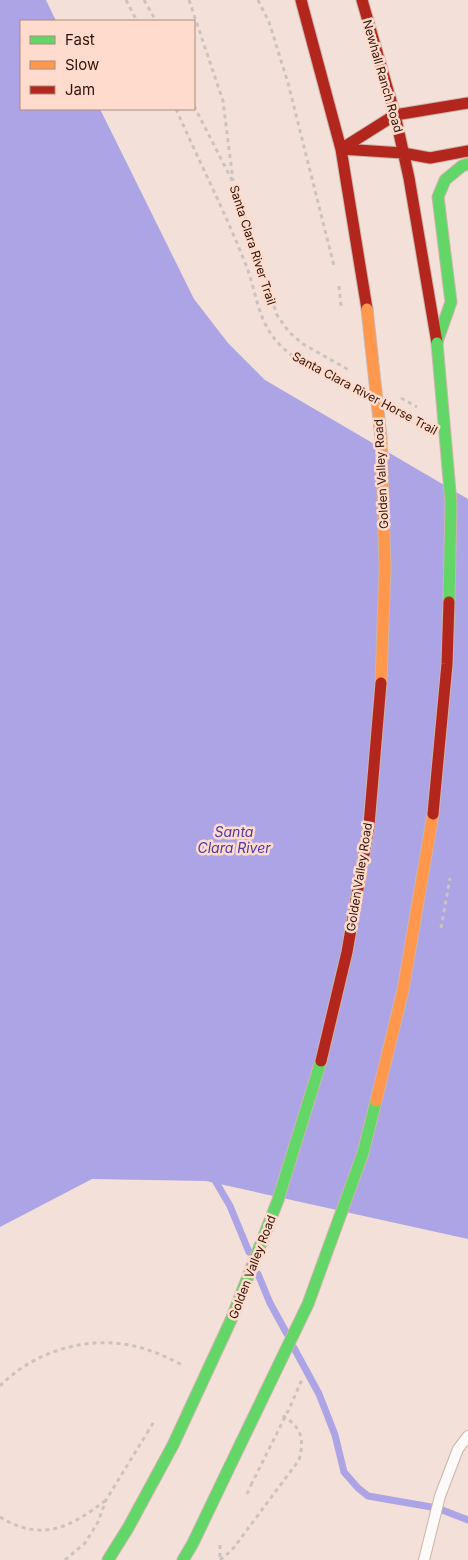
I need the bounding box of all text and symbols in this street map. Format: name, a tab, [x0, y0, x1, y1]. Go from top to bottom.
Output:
street label: Newhall Ranch Road	[360, 18, 406, 134]
legend	[20, 20, 195, 110]
text: Fast	[65, 30, 95, 49]
text: Slow	[65, 55, 99, 74]
text: Jam	[65, 80, 95, 99]
street label: Santa Clara River Trail	[227, 183, 279, 307]
street label: Santa Clara River Horse Trail	[290, 348, 440, 438]
street label: Golden Valley Road	[371, 419, 391, 529]
street label: Golden Valley Road	[343, 822, 375, 932]
water label: Santa Clara River	[197, 823, 271, 856]
street label: Golden Valley Road	[225, 1213, 279, 1321]

